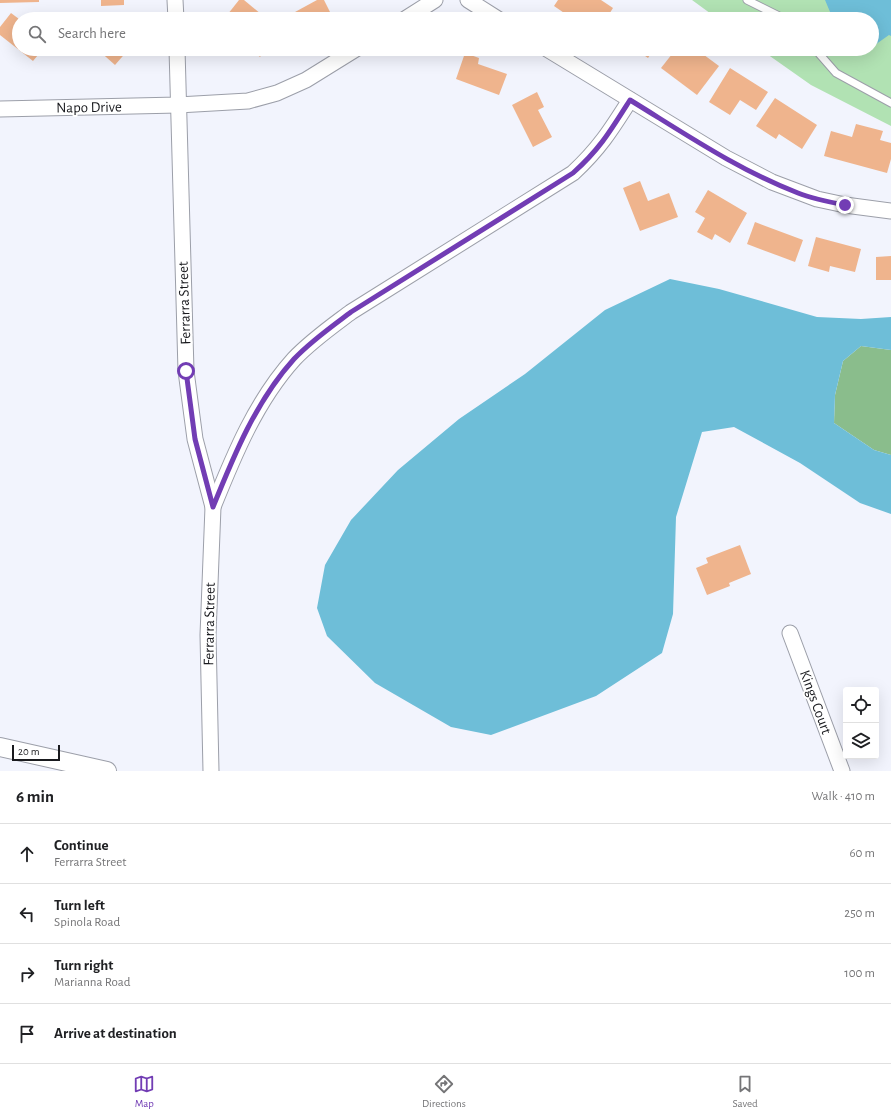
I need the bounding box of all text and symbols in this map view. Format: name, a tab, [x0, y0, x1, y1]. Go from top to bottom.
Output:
search box	[12, 12, 879, 56]
icon: search	[26, 23, 48, 45]
text: Search here	[58, 26, 126, 41]
street label: Napo Drive	[56, 99, 122, 116]
route end	[836, 196, 854, 214]
street label: Ferrarra Street	[176, 261, 193, 345]
route start	[177, 362, 195, 380]
street label: Ferrarra Street	[201, 582, 218, 666]
street label: Kings Court	[797, 668, 834, 736]
map controls	[843, 687, 879, 759]
button: locate	[843, 687, 879, 723]
button: layers	[843, 723, 879, 759]
scale bar	[12, 743, 60, 762]
text: 20 m	[18, 746, 39, 757]
text: 6 min	[16, 788, 54, 805]
text: Walk · 410 m	[812, 790, 875, 803]
text: Continue	[54, 838, 109, 853]
icon: ahead	[16, 843, 38, 865]
text: 60 m	[849, 847, 875, 860]
text: Ferrarra Street	[54, 856, 126, 869]
text: Turn left	[54, 898, 105, 913]
icon: left	[16, 903, 38, 925]
text: 250 m	[844, 907, 875, 920]
text: Spinola Road	[54, 916, 120, 929]
text: Turn right	[54, 958, 113, 973]
icon: right	[16, 963, 38, 985]
text: 100 m	[844, 967, 875, 980]
text: Marianna Road	[54, 976, 131, 989]
icon: arrive	[16, 1023, 38, 1045]
text: Arrive at destination	[54, 1026, 177, 1041]
tab: Map	[133, 1073, 155, 1110]
tab: Directions	[422, 1073, 466, 1110]
tab: Saved	[732, 1073, 758, 1110]

